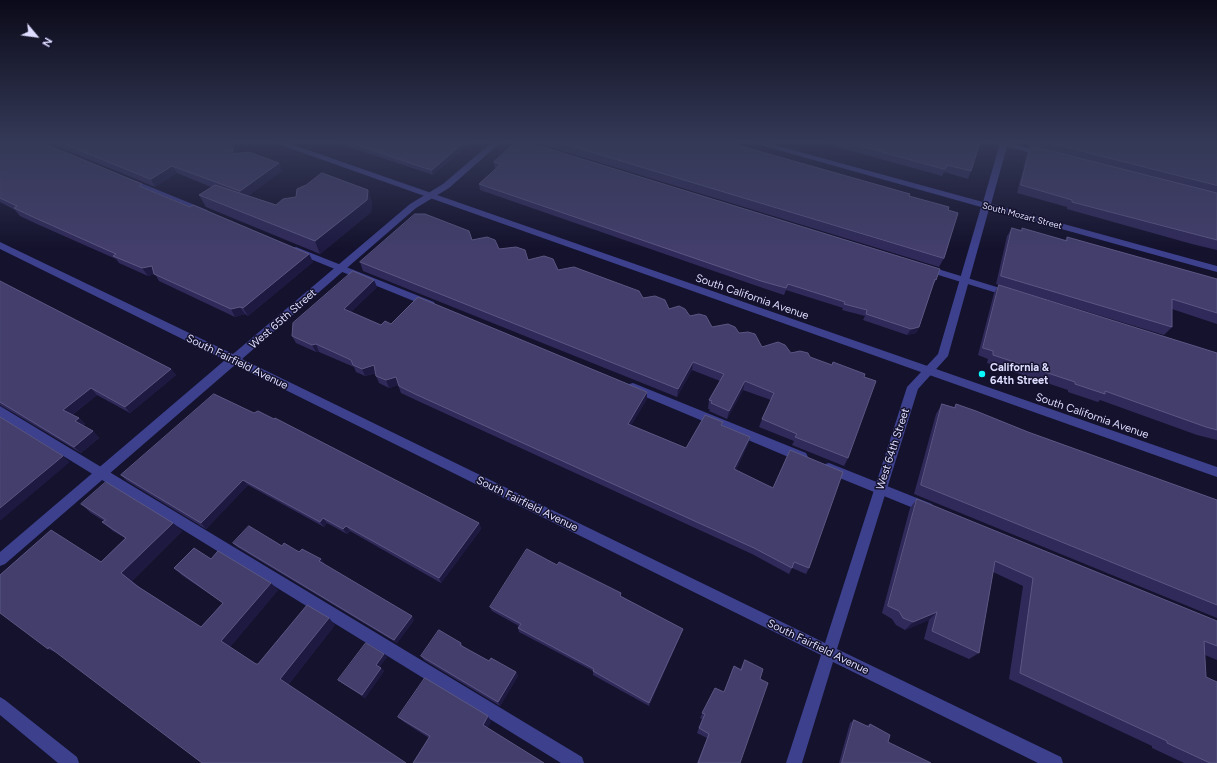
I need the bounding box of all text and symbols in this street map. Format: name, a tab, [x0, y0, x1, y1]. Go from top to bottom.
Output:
north arrow	[16, 16, 56, 56]
text: N	[39, 35, 55, 49]
street label: South Mozart Street	[981, 200, 1063, 232]
street label: South California Avenue	[694, 271, 810, 323]
street label: West 65th Street	[247, 286, 319, 352]
street label: South Fairfield Avenue	[184, 332, 290, 392]
place label: California & 64th Street	[990, 361, 1049, 387]
marker: California & 64th Street	[977, 369, 987, 379]
street label: South California Avenue	[1034, 390, 1150, 442]
street label: West 64th Street	[874, 407, 912, 491]
street label: South Fairfield Avenue	[474, 474, 580, 534]
street label: South Fairfield Avenue	[765, 617, 871, 677]

